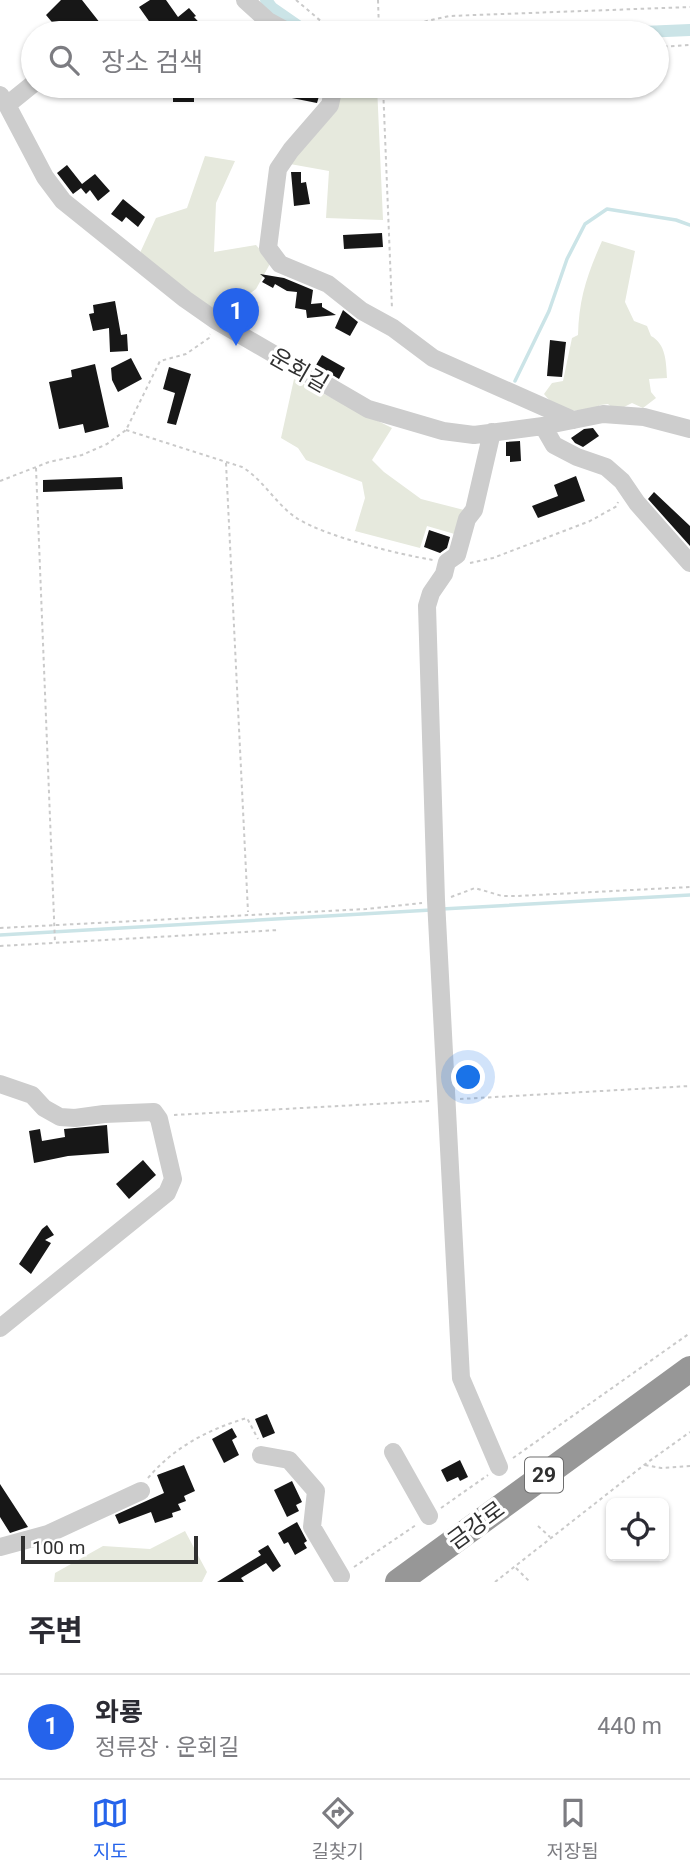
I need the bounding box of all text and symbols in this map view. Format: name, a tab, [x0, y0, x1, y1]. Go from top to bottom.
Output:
search box	[21, 21, 669, 98]
icon: search	[45, 41, 83, 79]
text: 장소 검색	[101, 47, 203, 77]
pin: 1	[213, 288, 259, 346]
street label: 운회길	[265, 343, 333, 398]
your location	[451, 1060, 485, 1094]
road number: 29	[525, 1458, 563, 1492]
street label: 금강로	[443, 1496, 510, 1555]
map controls	[606, 1498, 669, 1561]
button: locate	[606, 1498, 669, 1561]
scale bar	[21, 1533, 198, 1565]
text: 100 m	[32, 1536, 85, 1559]
text: 주변	[28, 1613, 83, 1648]
text: 와룡	[95, 1697, 143, 1727]
text: 1	[44, 1713, 58, 1740]
text: 440 m	[597, 1713, 662, 1740]
text: 정류장 · 운회길	[95, 1734, 239, 1761]
tab: 지도	[91, 1794, 129, 1863]
tab: 길찾기	[312, 1794, 364, 1863]
tab: 저장됨	[546, 1794, 599, 1863]

